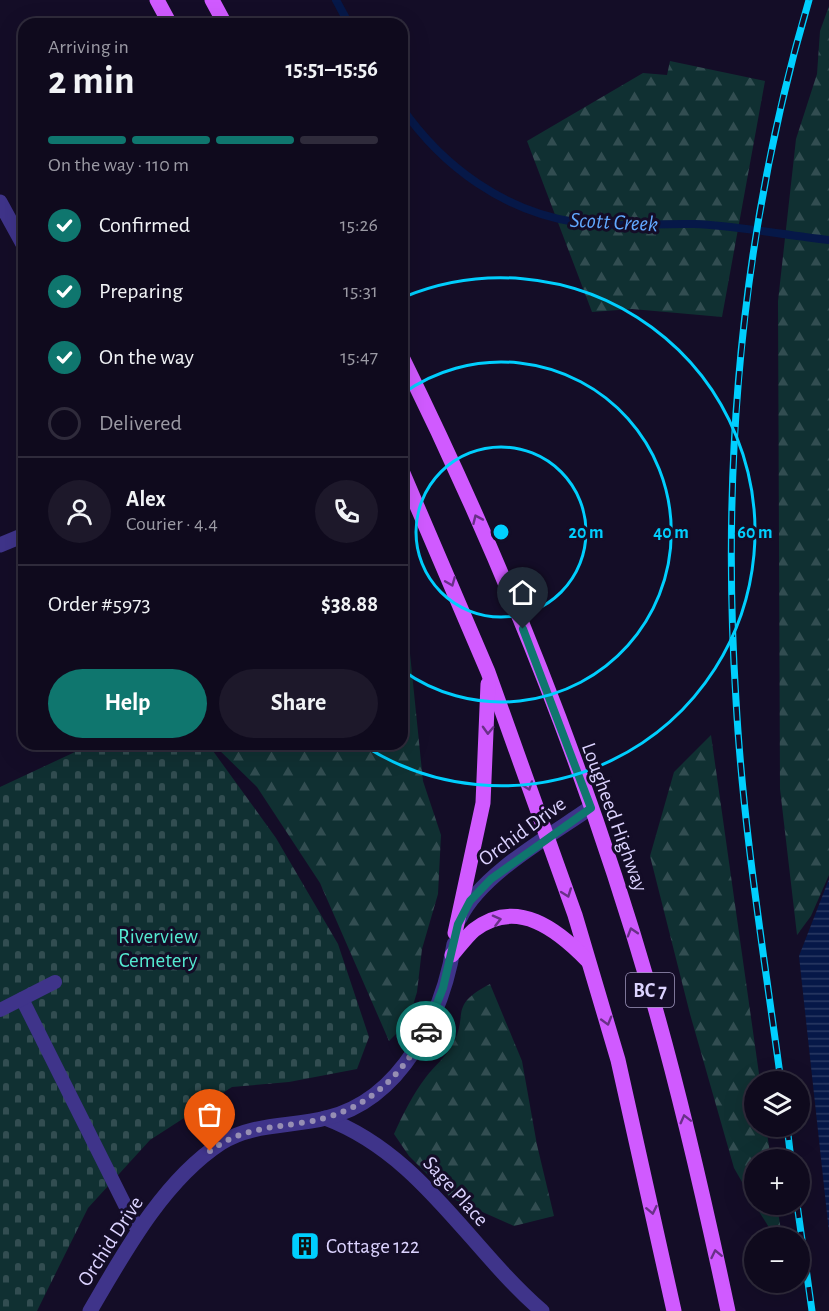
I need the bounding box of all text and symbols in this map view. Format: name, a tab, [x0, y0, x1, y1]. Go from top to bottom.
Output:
text: Arriving in	[48, 37, 129, 57]
text: 15:51–15:56	[285, 58, 378, 80]
text: 2 min	[48, 62, 135, 101]
text: On the way · 110 m	[48, 155, 189, 175]
icon: check	[48, 209, 81, 242]
water label: Scott Creek	[569, 209, 659, 235]
text: Confirmed	[99, 214, 190, 236]
text: 15:26	[340, 215, 378, 235]
icon: check	[48, 275, 81, 308]
text: Preparing	[99, 280, 183, 302]
text: 15:31	[343, 281, 378, 301]
icon: check	[48, 341, 81, 374]
text: On the way	[99, 346, 194, 368]
text: 15:47	[340, 347, 378, 367]
text: Delivered	[99, 412, 182, 434]
button: person	[48, 480, 111, 543]
button: phone	[315, 480, 378, 543]
text: Alex	[126, 488, 166, 510]
text: Courier · 4.4	[126, 514, 218, 534]
one-way arrow	[472, 514, 484, 525]
centre of rings	[491, 522, 511, 542]
text: 20 m	[568, 524, 604, 542]
text: 40 m	[653, 524, 689, 542]
text: 60 m	[737, 524, 773, 542]
pin	[497, 567, 548, 629]
one-way arrow	[444, 576, 456, 587]
icon: home	[506, 576, 539, 609]
text: Order #5973	[48, 593, 150, 615]
text: $38.88	[321, 593, 378, 615]
button: Help	[48, 669, 207, 738]
button: Share	[219, 669, 378, 738]
one-way arrow	[481, 726, 494, 735]
street label: Lougheed Highway	[578, 740, 651, 894]
one-way arrow	[521, 780, 534, 791]
street label: Orchid Drive	[475, 793, 570, 870]
one-way arrow	[560, 888, 573, 898]
one-way arrow	[491, 915, 502, 927]
park label: Riverview Cemetery	[118, 926, 198, 971]
one-way arrow	[627, 927, 639, 938]
road number: BC 7	[626, 973, 674, 1007]
courier	[396, 1001, 456, 1061]
icon: car	[410, 1015, 443, 1048]
one-way arrow	[600, 1015, 612, 1025]
map controls	[744, 1071, 810, 1293]
button: layers	[744, 1071, 810, 1137]
pin	[184, 1089, 235, 1151]
icon: bag	[193, 1098, 226, 1131]
one-way arrow	[680, 1115, 693, 1125]
button: +	[744, 1149, 810, 1215]
street label: Sage Place	[419, 1152, 492, 1230]
street label: Orchid Drive	[74, 1193, 147, 1290]
one-way arrow	[645, 1205, 658, 1215]
button: −	[744, 1227, 810, 1293]
building icon: Cottage 122	[289, 1230, 321, 1262]
place label: Cottage 122	[326, 1236, 420, 1257]
one-way arrow	[710, 1249, 723, 1259]

